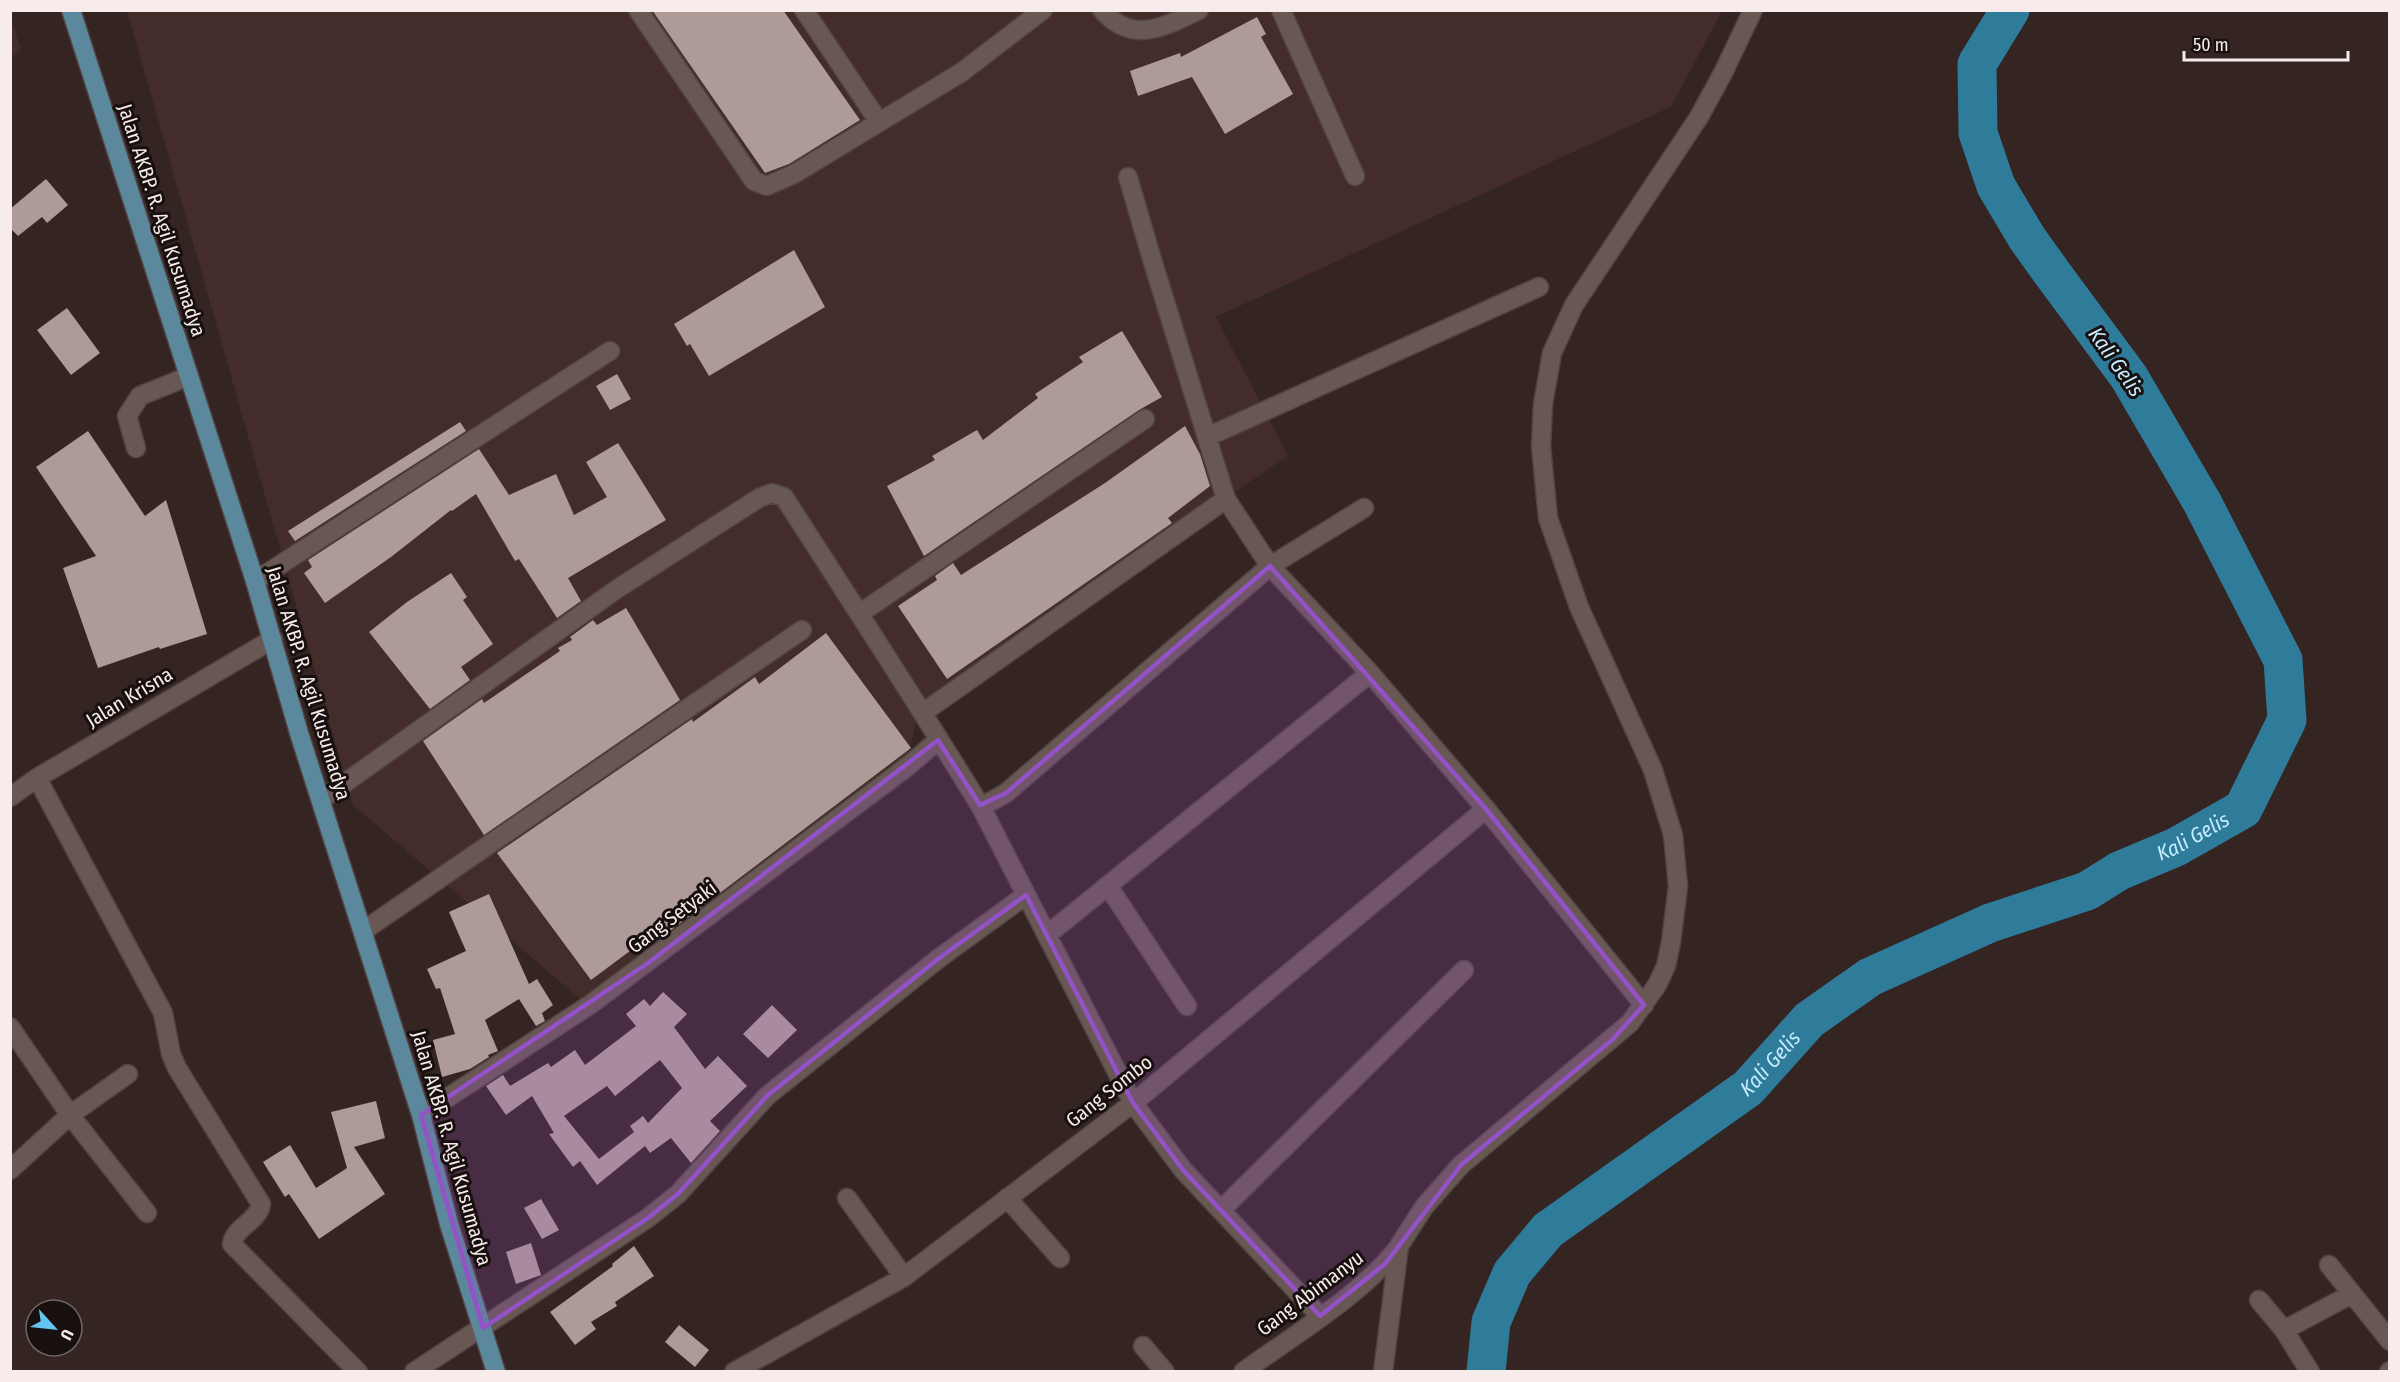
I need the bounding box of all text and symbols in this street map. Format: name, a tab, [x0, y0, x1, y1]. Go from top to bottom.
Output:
scale bar	[2184, 24, 2348, 62]
text: 50 m	[2193, 34, 2229, 56]
street label: Jalan AKBP. R. Agil Kusumadya	[113, 101, 211, 339]
water label: Kali Gelis	[2083, 322, 2149, 402]
street label: Jalan AKBP. R. Agil Kusumadya	[262, 563, 356, 803]
street label: Jalan Krisna	[81, 662, 177, 732]
water label: Kali Gelis	[2153, 806, 2234, 867]
street label: Gang Setyaki	[623, 876, 721, 958]
water label: Kali Gelis	[1735, 1025, 1806, 1102]
street label: Jalan AKBP. R. Agil Kusumadya	[407, 1028, 497, 1268]
street label: Gang Sombo	[1061, 1050, 1157, 1132]
street label: Gang Abimanyu	[1252, 1245, 1368, 1341]
north arrow	[24, 1298, 84, 1358]
text: U	[56, 1326, 78, 1343]

